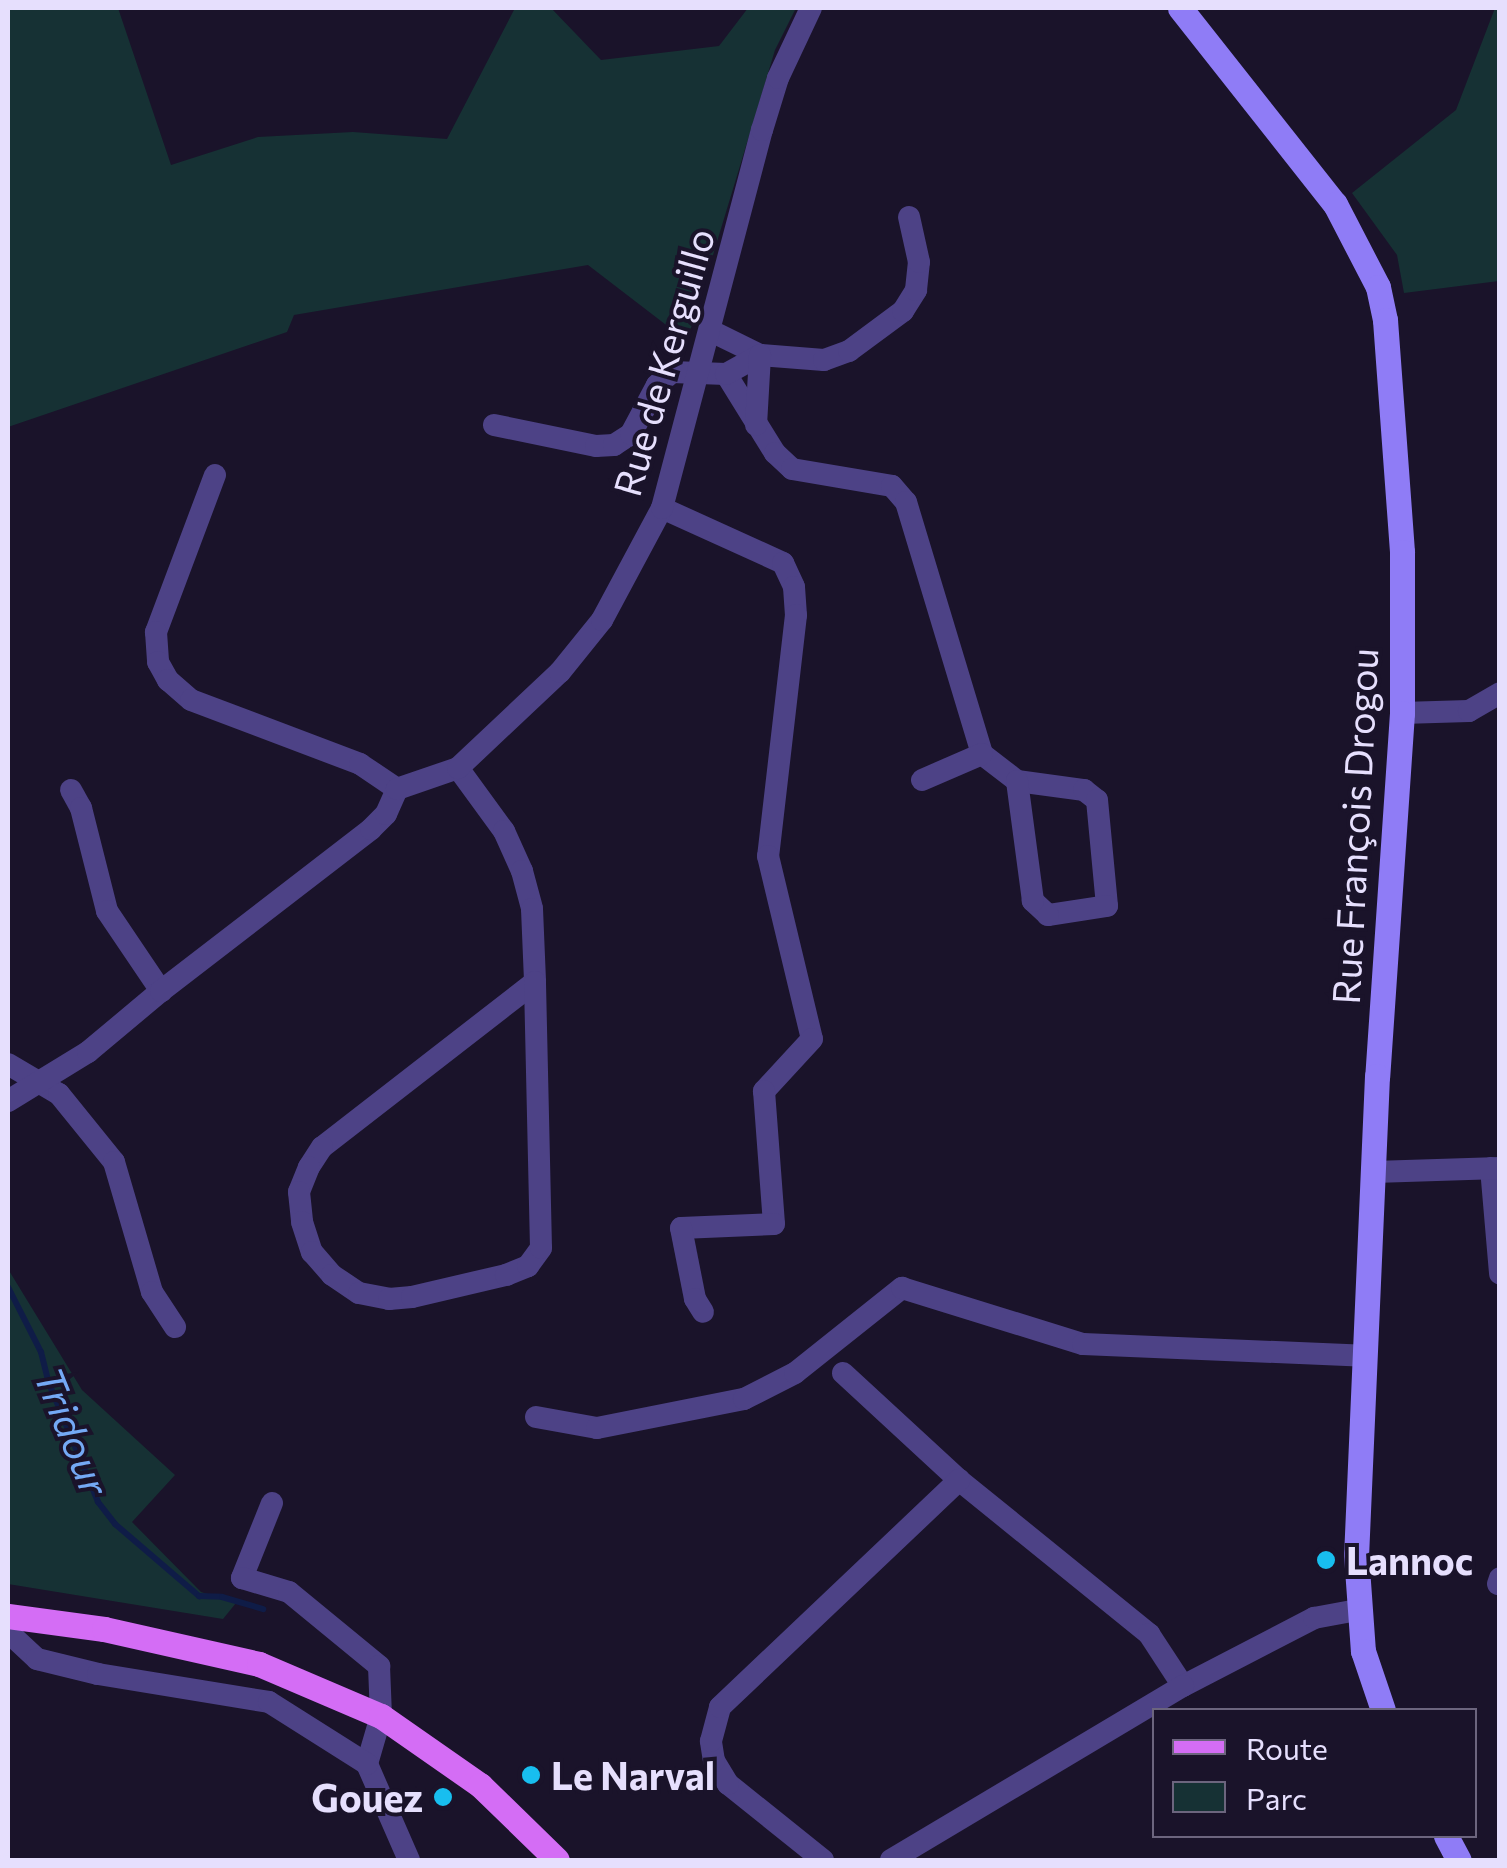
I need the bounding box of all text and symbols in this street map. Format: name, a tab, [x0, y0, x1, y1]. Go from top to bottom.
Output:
street label: Rue de Kerguillo	[603, 223, 723, 501]
street label: Rue François Drogou	[1322, 647, 1386, 1005]
water label: Tridour	[26, 1360, 120, 1502]
place label: Lannoc	[1346, 1537, 1473, 1583]
marker: Lannoc	[1315, 1549, 1337, 1571]
legend	[1152, 1708, 1477, 1838]
text: Route	[1246, 1729, 1328, 1766]
place label: Le Narval	[551, 1752, 715, 1798]
marker: Le Narval	[520, 1764, 542, 1786]
place label: Gouez	[311, 1774, 423, 1820]
text: Parc	[1246, 1779, 1307, 1816]
marker: Gouez	[432, 1786, 454, 1808]

